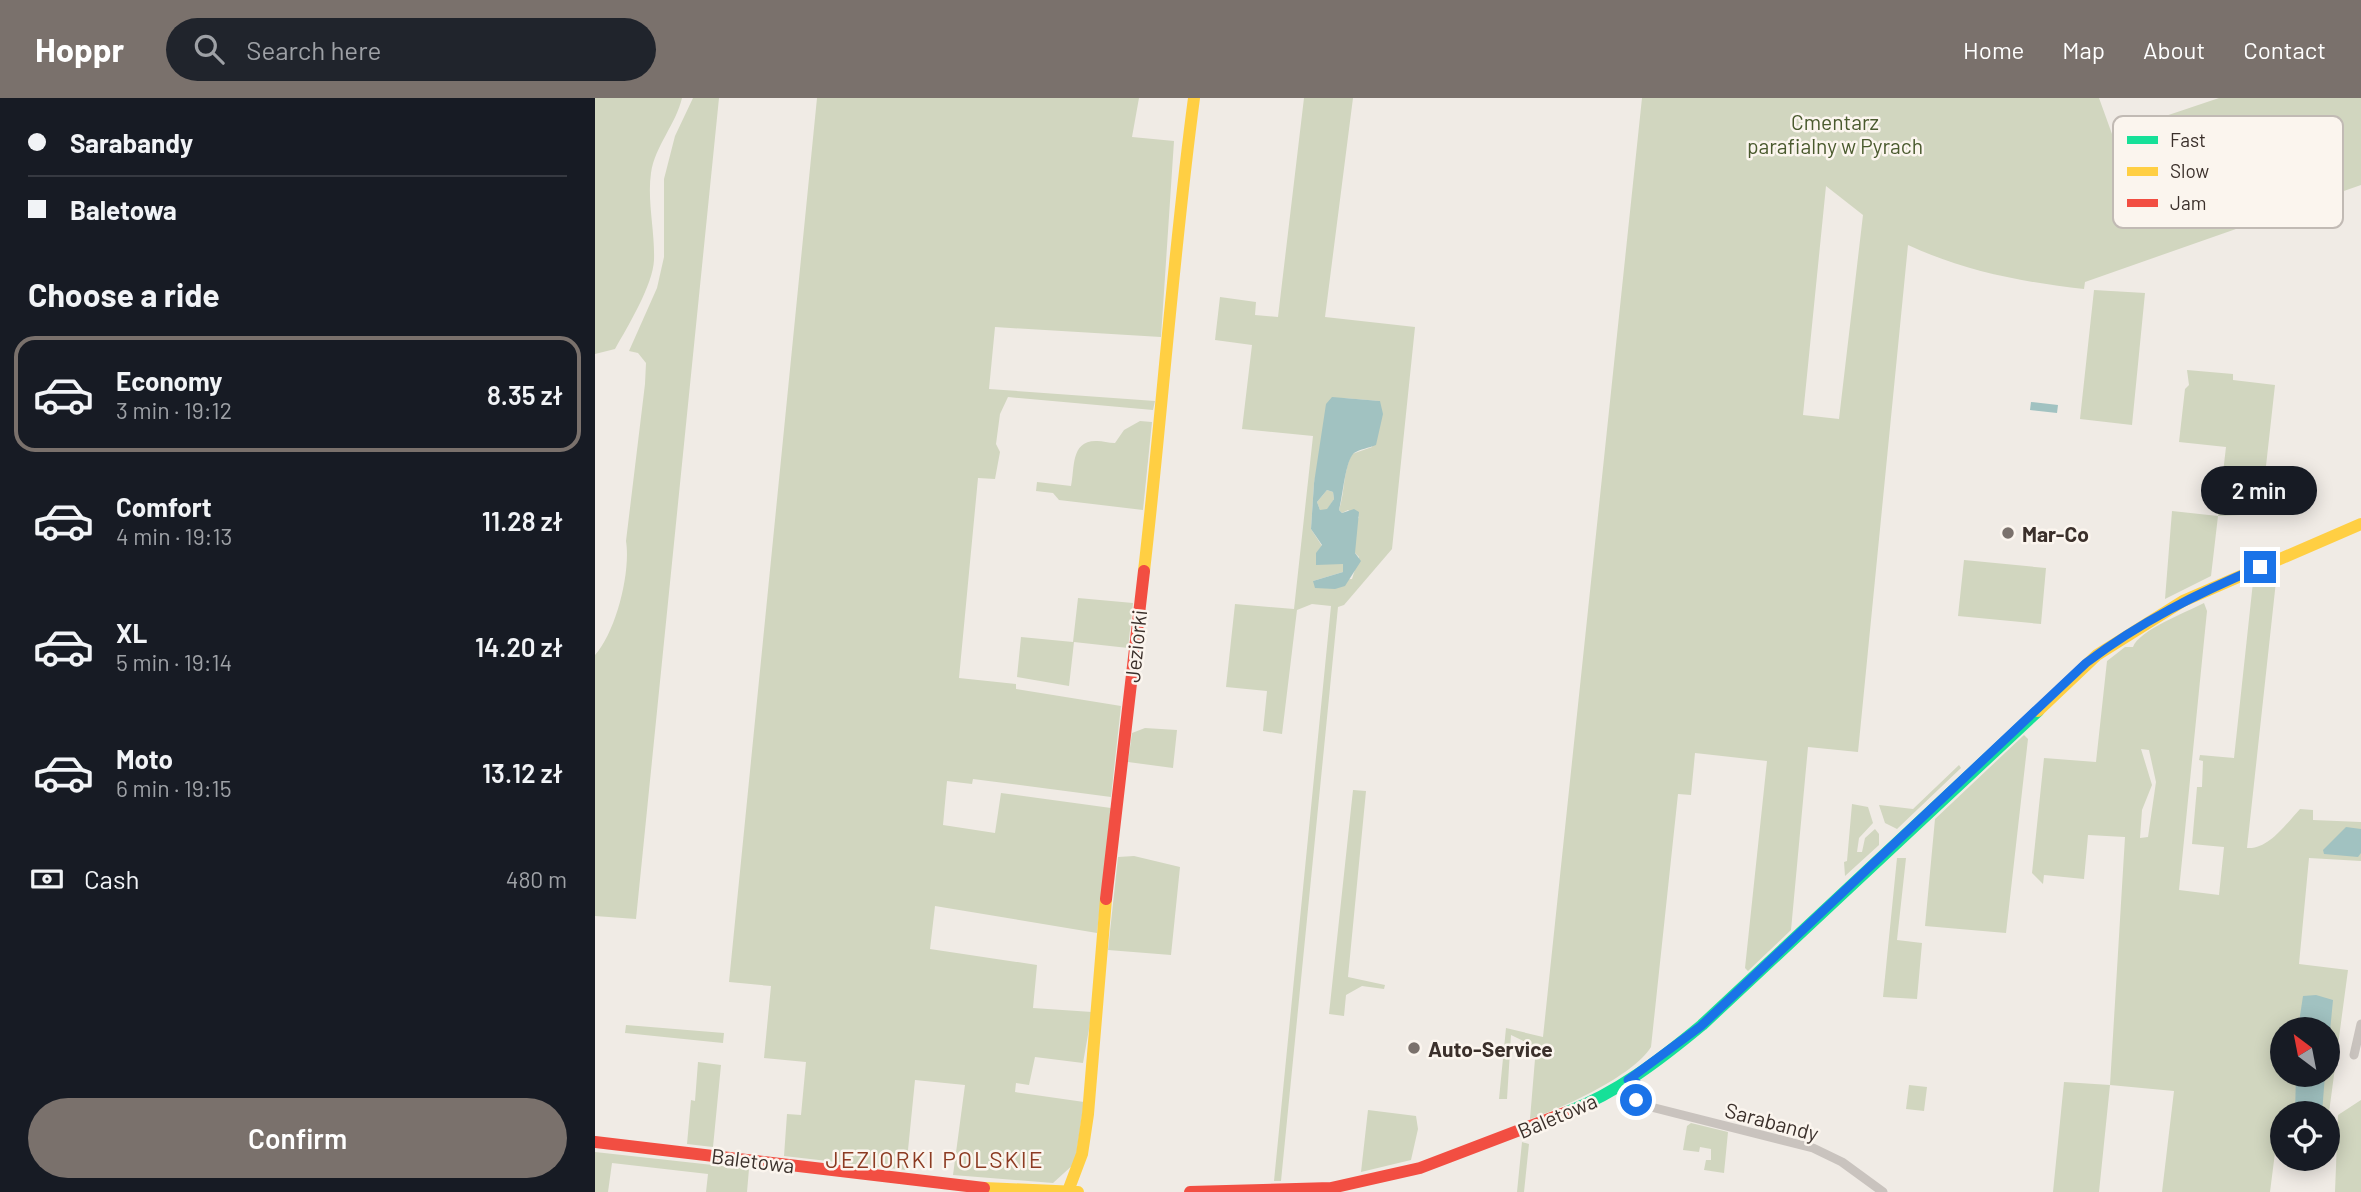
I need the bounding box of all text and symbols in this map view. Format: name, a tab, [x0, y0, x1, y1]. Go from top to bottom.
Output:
search box	[166, 18, 656, 81]
text: Hoppr	[35, 29, 124, 69]
icon: search	[190, 30, 228, 68]
text: Search here	[246, 34, 381, 65]
text: Home	[1963, 35, 2024, 64]
text: Map	[2062, 35, 2105, 64]
text: About	[2143, 35, 2205, 64]
text: Contact	[2243, 35, 2326, 64]
park label: Cmentarz parafialny w Pyrach	[1747, 109, 1923, 158]
legend	[2113, 116, 2343, 228]
text: Sarabandy	[70, 127, 193, 158]
text: Fast	[2170, 128, 2206, 151]
text: Slow	[2170, 159, 2209, 182]
text: Jam	[2170, 191, 2206, 214]
text: Baletowa	[70, 194, 177, 225]
text: Choose a ride	[28, 275, 220, 313]
icon: car	[32, 363, 95, 426]
text: Economy	[116, 365, 222, 396]
text: 8.35 zł	[487, 379, 563, 410]
text: 3 min · 19:12	[116, 396, 232, 424]
callout: 2 min	[2202, 466, 2318, 514]
text: 2 min	[2232, 476, 2286, 504]
icon: car	[32, 489, 95, 552]
text: Comfort	[116, 491, 212, 522]
text: 11.28 zł	[482, 505, 563, 536]
place label: Mar-Co	[2022, 521, 2089, 546]
text: 4 min · 19:13	[116, 522, 232, 550]
marker: Mar-Co	[2000, 525, 2016, 541]
route end	[2244, 551, 2276, 583]
street label: Jeziorki	[1119, 608, 1151, 684]
icon: car	[32, 615, 95, 678]
text: XL	[116, 617, 147, 648]
text: 14.20 zł	[475, 631, 563, 662]
text: 5 min · 19:14	[116, 648, 232, 676]
icon: car	[32, 741, 95, 804]
text: Moto	[116, 743, 173, 774]
text: 13.12 zł	[482, 757, 563, 788]
text: 6 min · 19:15	[116, 774, 231, 802]
icon: cash	[28, 860, 66, 898]
text: Cash	[84, 863, 139, 894]
text: 480 m	[506, 865, 567, 893]
north arrow	[2270, 1017, 2340, 1087]
map controls	[2270, 1017, 2340, 1171]
place label: Auto-Service	[1428, 1036, 1553, 1061]
marker: Auto-Service	[1406, 1040, 1422, 1056]
route start	[1620, 1084, 1652, 1116]
street label: Baletowa	[1514, 1087, 1600, 1143]
street label: Sarabandy	[1722, 1097, 1822, 1146]
button: Confirm	[28, 1098, 567, 1178]
button: locate	[2270, 1101, 2340, 1171]
street label: Baletowa	[710, 1142, 796, 1178]
district label: JEZIORKI POLSKIE	[825, 1145, 1045, 1173]

